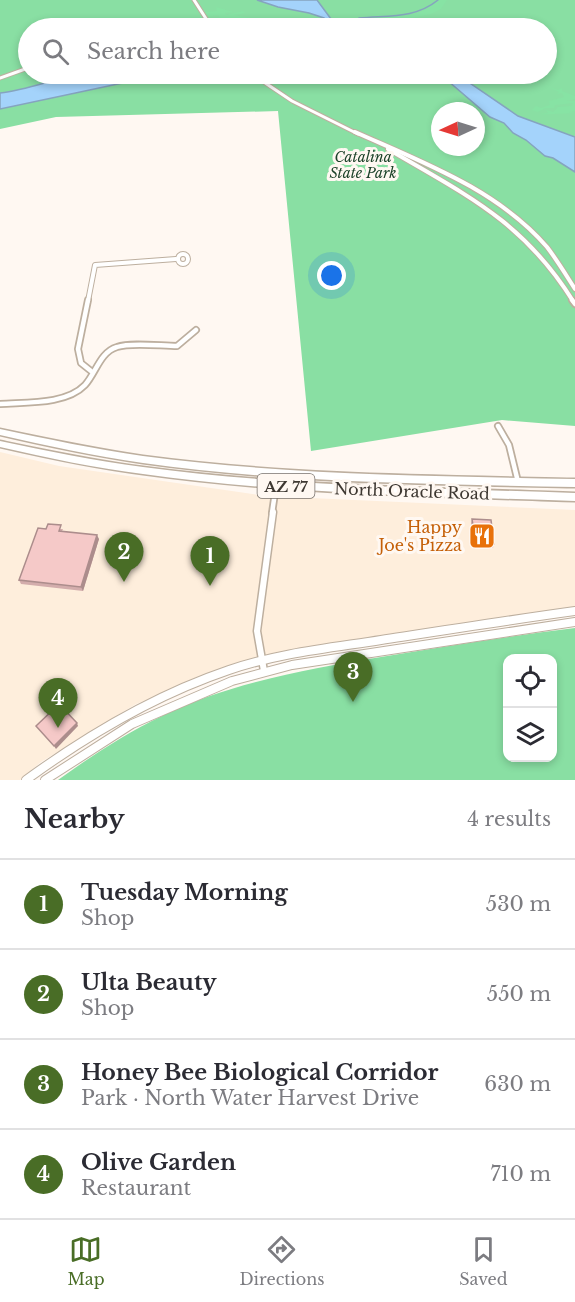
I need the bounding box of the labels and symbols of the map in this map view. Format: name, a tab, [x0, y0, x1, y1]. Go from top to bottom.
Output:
north arrow	[431, 102, 485, 156]
park label: Catalina State Park	[329, 148, 397, 182]
your location	[317, 261, 346, 290]
road number: AZ 77	[258, 474, 314, 498]
street label: North Oracle Road	[334, 478, 490, 504]
place label: Happy Joe's Pizza	[376, 517, 463, 555]
restaurant icon: Happy Joe's Pizza	[467, 521, 497, 551]
pin: 2	[104, 532, 144, 582]
pin: 1	[190, 536, 230, 586]
pin: 3	[334, 652, 372, 702]
pin: 4	[38, 678, 78, 728]

